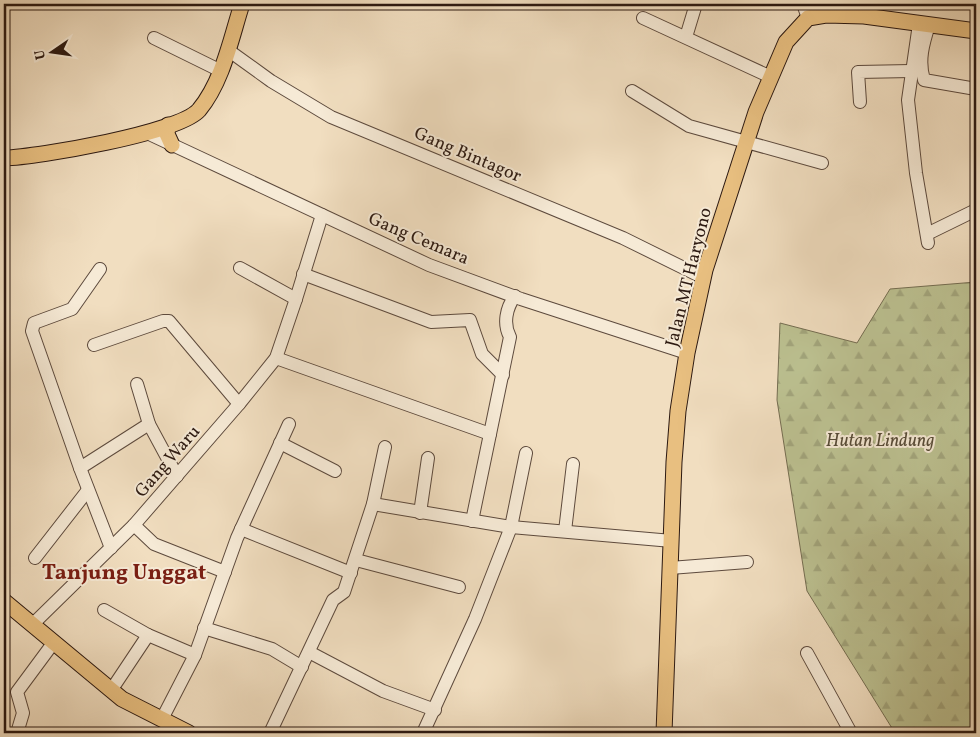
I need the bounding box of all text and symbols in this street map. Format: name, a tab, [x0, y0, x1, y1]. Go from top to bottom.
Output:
north arrow	[28, 28, 78, 78]
text: U	[30, 47, 51, 61]
street label: Gang Bintagor	[410, 121, 525, 189]
street label: Jalan MT Haryono	[660, 205, 719, 350]
street label: Gang Cemara	[364, 207, 473, 272]
street label: Gang Waru	[130, 420, 207, 504]
park label: Hutan Lindung	[826, 429, 934, 454]
district label: Tanjung Unggat	[42, 558, 206, 589]

